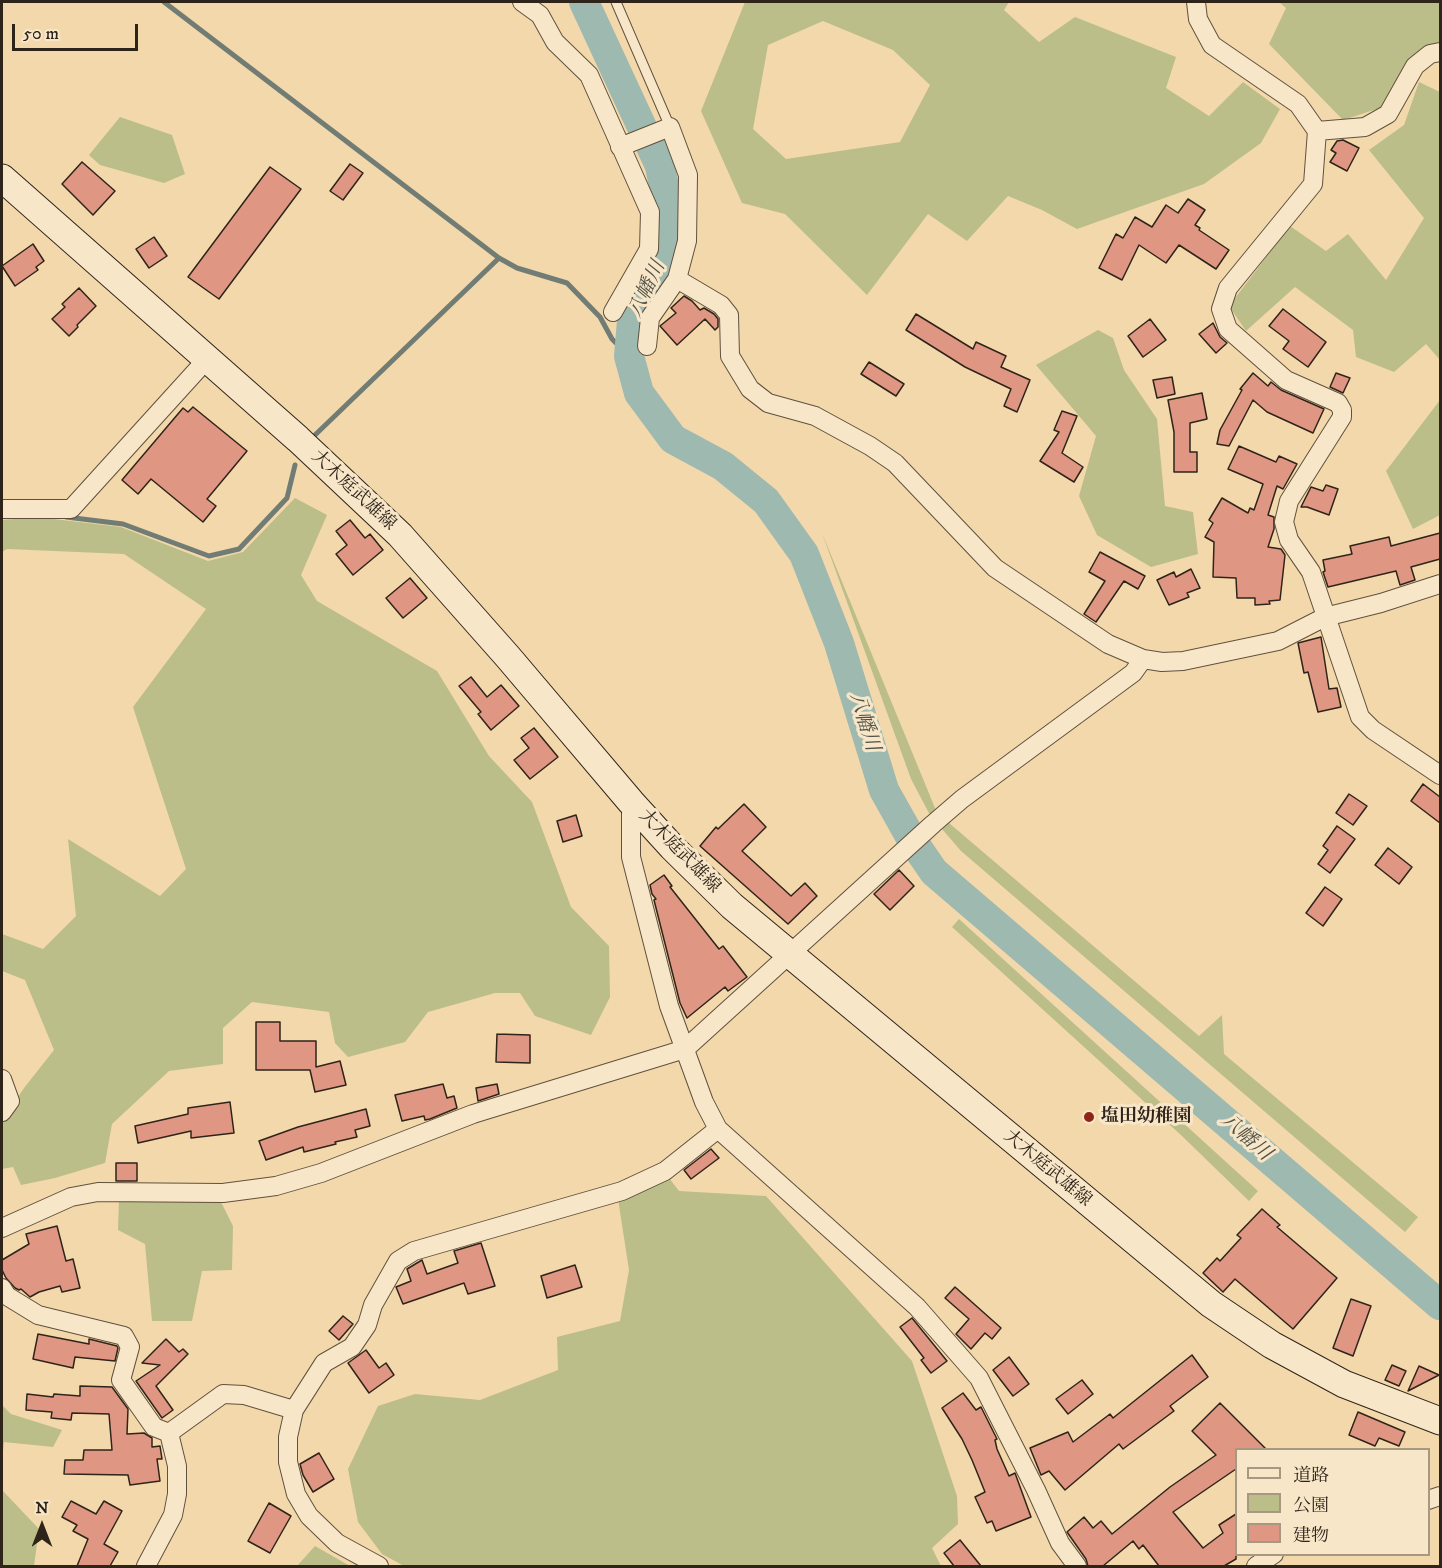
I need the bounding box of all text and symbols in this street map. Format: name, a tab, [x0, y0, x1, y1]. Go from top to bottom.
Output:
scale bar	[15, 12, 141, 50]
text: 50 m	[23, 23, 59, 45]
water label: 八幡川	[624, 258, 672, 322]
street label: 大木庭武雄線	[306, 446, 400, 536]
water label: 八幡川	[843, 690, 883, 754]
street label: 大木庭武雄線	[634, 806, 724, 898]
place label: 塩田幼稚園	[1101, 1106, 1191, 1128]
water label: 八幡川	[1214, 1109, 1276, 1167]
marker: 塩田幼稚園	[1082, 1110, 1096, 1124]
street label: 大木庭武雄線	[999, 1126, 1095, 1212]
legend	[1235, 1448, 1430, 1556]
text: 道路	[1293, 1465, 1329, 1487]
text: 公園	[1293, 1495, 1329, 1517]
north arrow	[12, 1496, 72, 1556]
text: N	[35, 1498, 49, 1518]
text: 建物	[1293, 1525, 1329, 1547]

